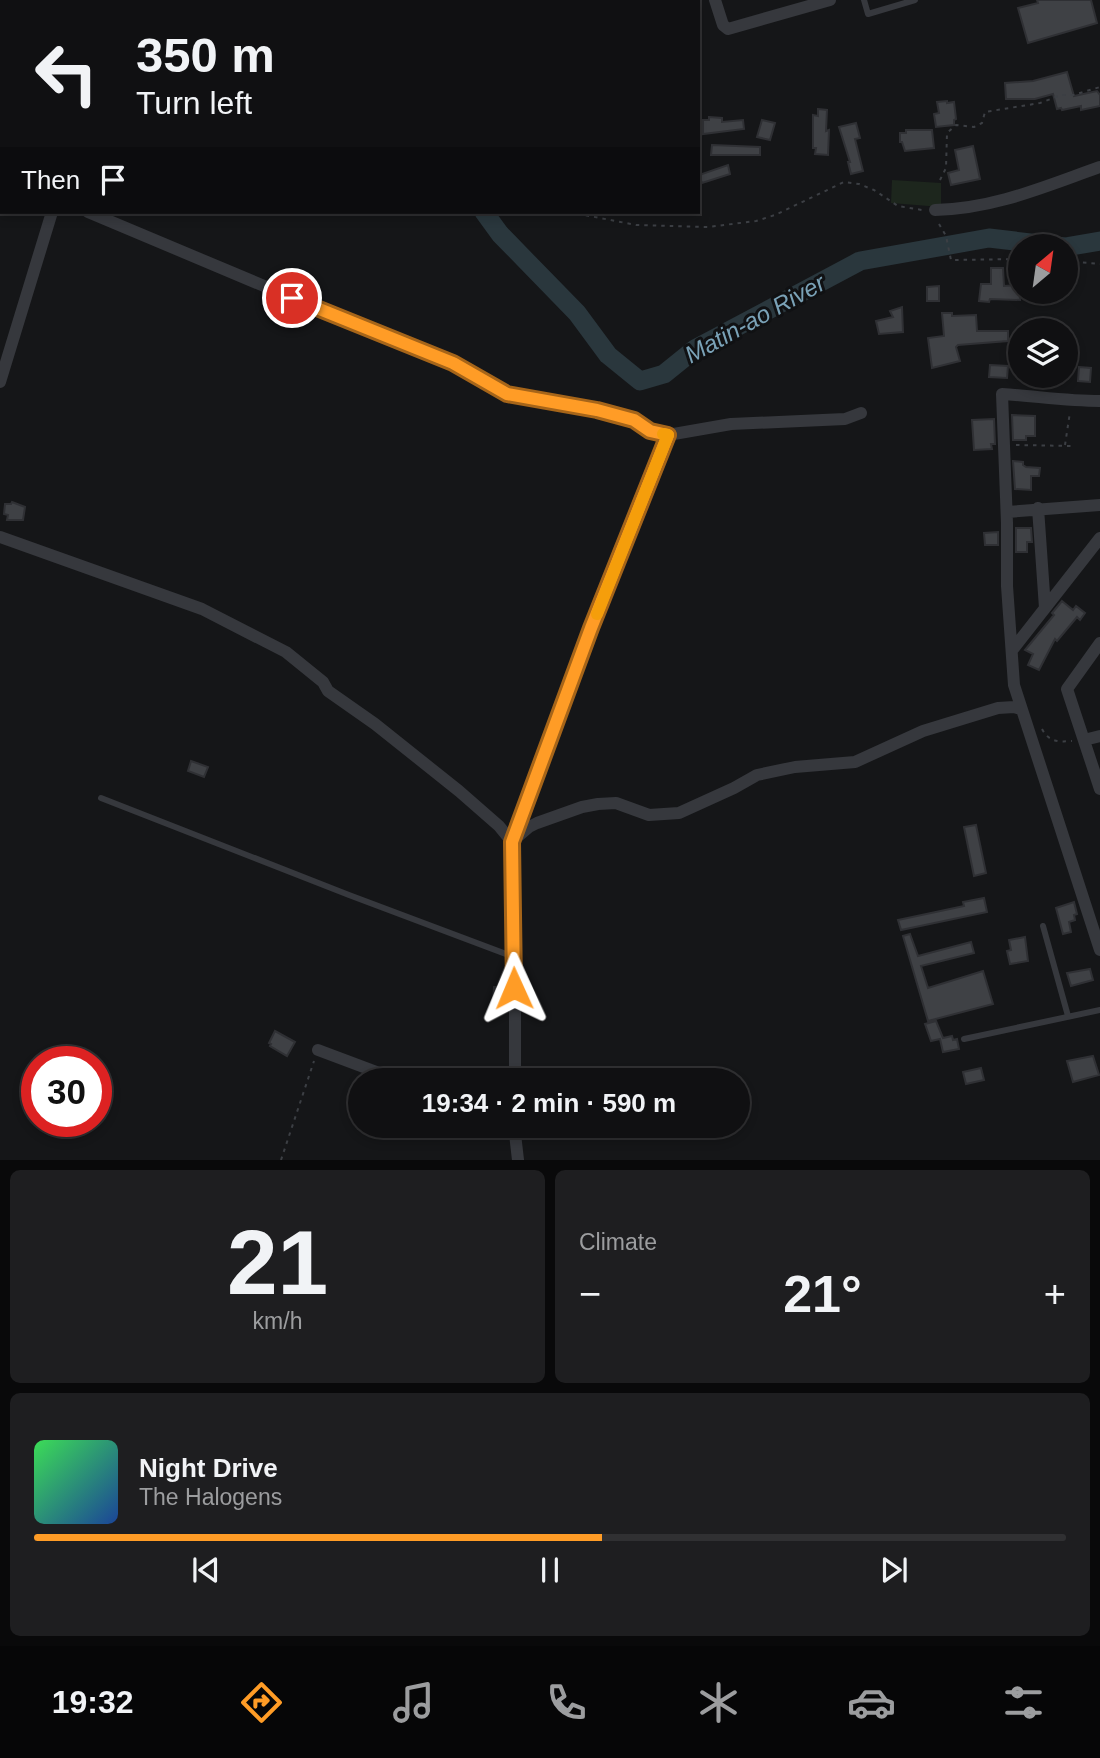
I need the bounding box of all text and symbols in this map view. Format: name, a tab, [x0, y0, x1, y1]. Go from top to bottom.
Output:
icon: left	[21, 28, 112, 119]
text: 350 m	[136, 28, 275, 82]
text: Turn left	[136, 85, 252, 121]
icon: arrive	[94, 161, 132, 199]
text: Then	[21, 165, 80, 195]
north arrow	[1008, 234, 1078, 304]
map controls	[1008, 234, 1078, 388]
pin	[262, 268, 322, 328]
water label: Matin-ao River	[680, 268, 830, 368]
icon: arrive	[273, 279, 311, 317]
button: layers	[1008, 318, 1078, 388]
position arrow	[477, 951, 551, 1025]
speed limit sign: 30	[21, 1046, 112, 1137]
text: 19:34 · 2 min · 590 m	[422, 1088, 676, 1118]
text: 21	[227, 1212, 328, 1313]
text: Climate	[579, 1229, 657, 1255]
text: 21°	[783, 1265, 862, 1323]
text: −	[579, 1273, 601, 1315]
text: +	[1044, 1273, 1066, 1315]
text: km/h	[253, 1308, 302, 1334]
text: Night Drive	[139, 1453, 278, 1483]
text: The Halogens	[139, 1484, 282, 1510]
icon: previous	[187, 1551, 225, 1589]
icon: pause	[531, 1551, 569, 1589]
icon: next	[875, 1551, 913, 1589]
icon: directions	[237, 1678, 286, 1727]
icon: music	[389, 1678, 438, 1727]
icon: phone	[542, 1678, 591, 1727]
icon: climate	[694, 1678, 743, 1727]
icon: car	[847, 1678, 896, 1727]
icon: filters	[999, 1678, 1048, 1727]
text: 19:32	[52, 1684, 134, 1720]

